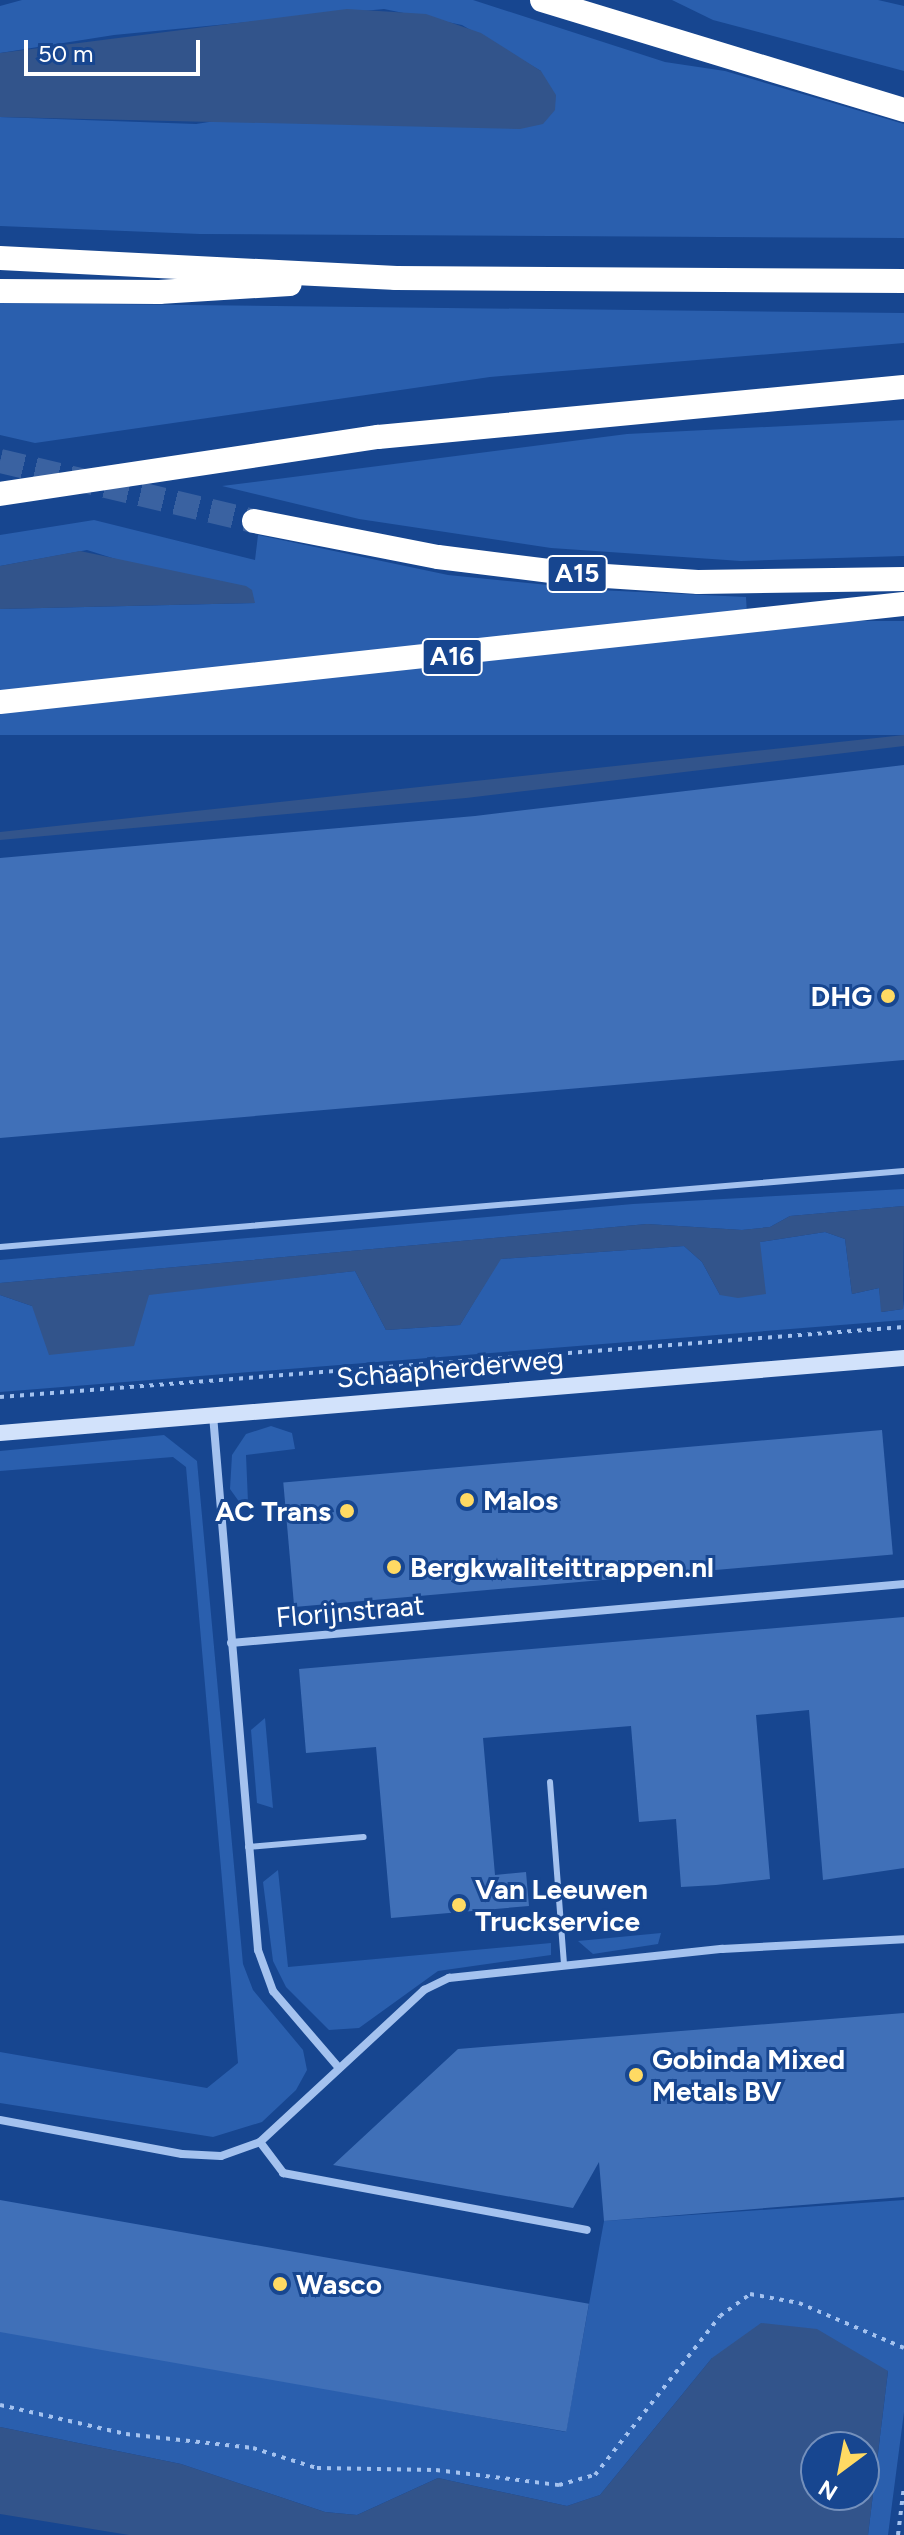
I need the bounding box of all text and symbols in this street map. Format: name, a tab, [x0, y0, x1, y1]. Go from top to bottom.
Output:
scale bar	[28, 24, 204, 74]
text: 50 m	[38, 39, 94, 68]
road number: A15	[545, 552, 609, 596]
road number: A16	[420, 635, 484, 679]
place label: DHG	[811, 979, 872, 1013]
marker: DHG	[879, 987, 897, 1005]
street label: Schaapherderweg	[335, 1341, 565, 1395]
place label: Malos	[483, 1483, 558, 1517]
marker: Malos	[458, 1491, 476, 1509]
place label: AC Trans	[215, 1494, 331, 1528]
marker: AC Trans	[338, 1502, 356, 1520]
place label: Bergkwaliteittrappen.nl	[410, 1550, 714, 1584]
marker: Bergkwaliteittrappen.nl	[385, 1558, 403, 1576]
street label: Florijnstraat	[274, 1588, 426, 1634]
place label: Van Leeuwen Truckservice	[475, 1872, 648, 1938]
marker: Van Leeuwen Truckservice	[450, 1896, 468, 1914]
place label: Gobinda Mixed Metals BV	[652, 2042, 845, 2108]
marker: Gobinda Mixed Metals BV	[627, 2066, 645, 2084]
place label: Wasco	[296, 2267, 382, 2301]
marker: Wasco	[271, 2275, 289, 2293]
north arrow	[800, 2431, 880, 2511]
text: N	[814, 2474, 842, 2506]

